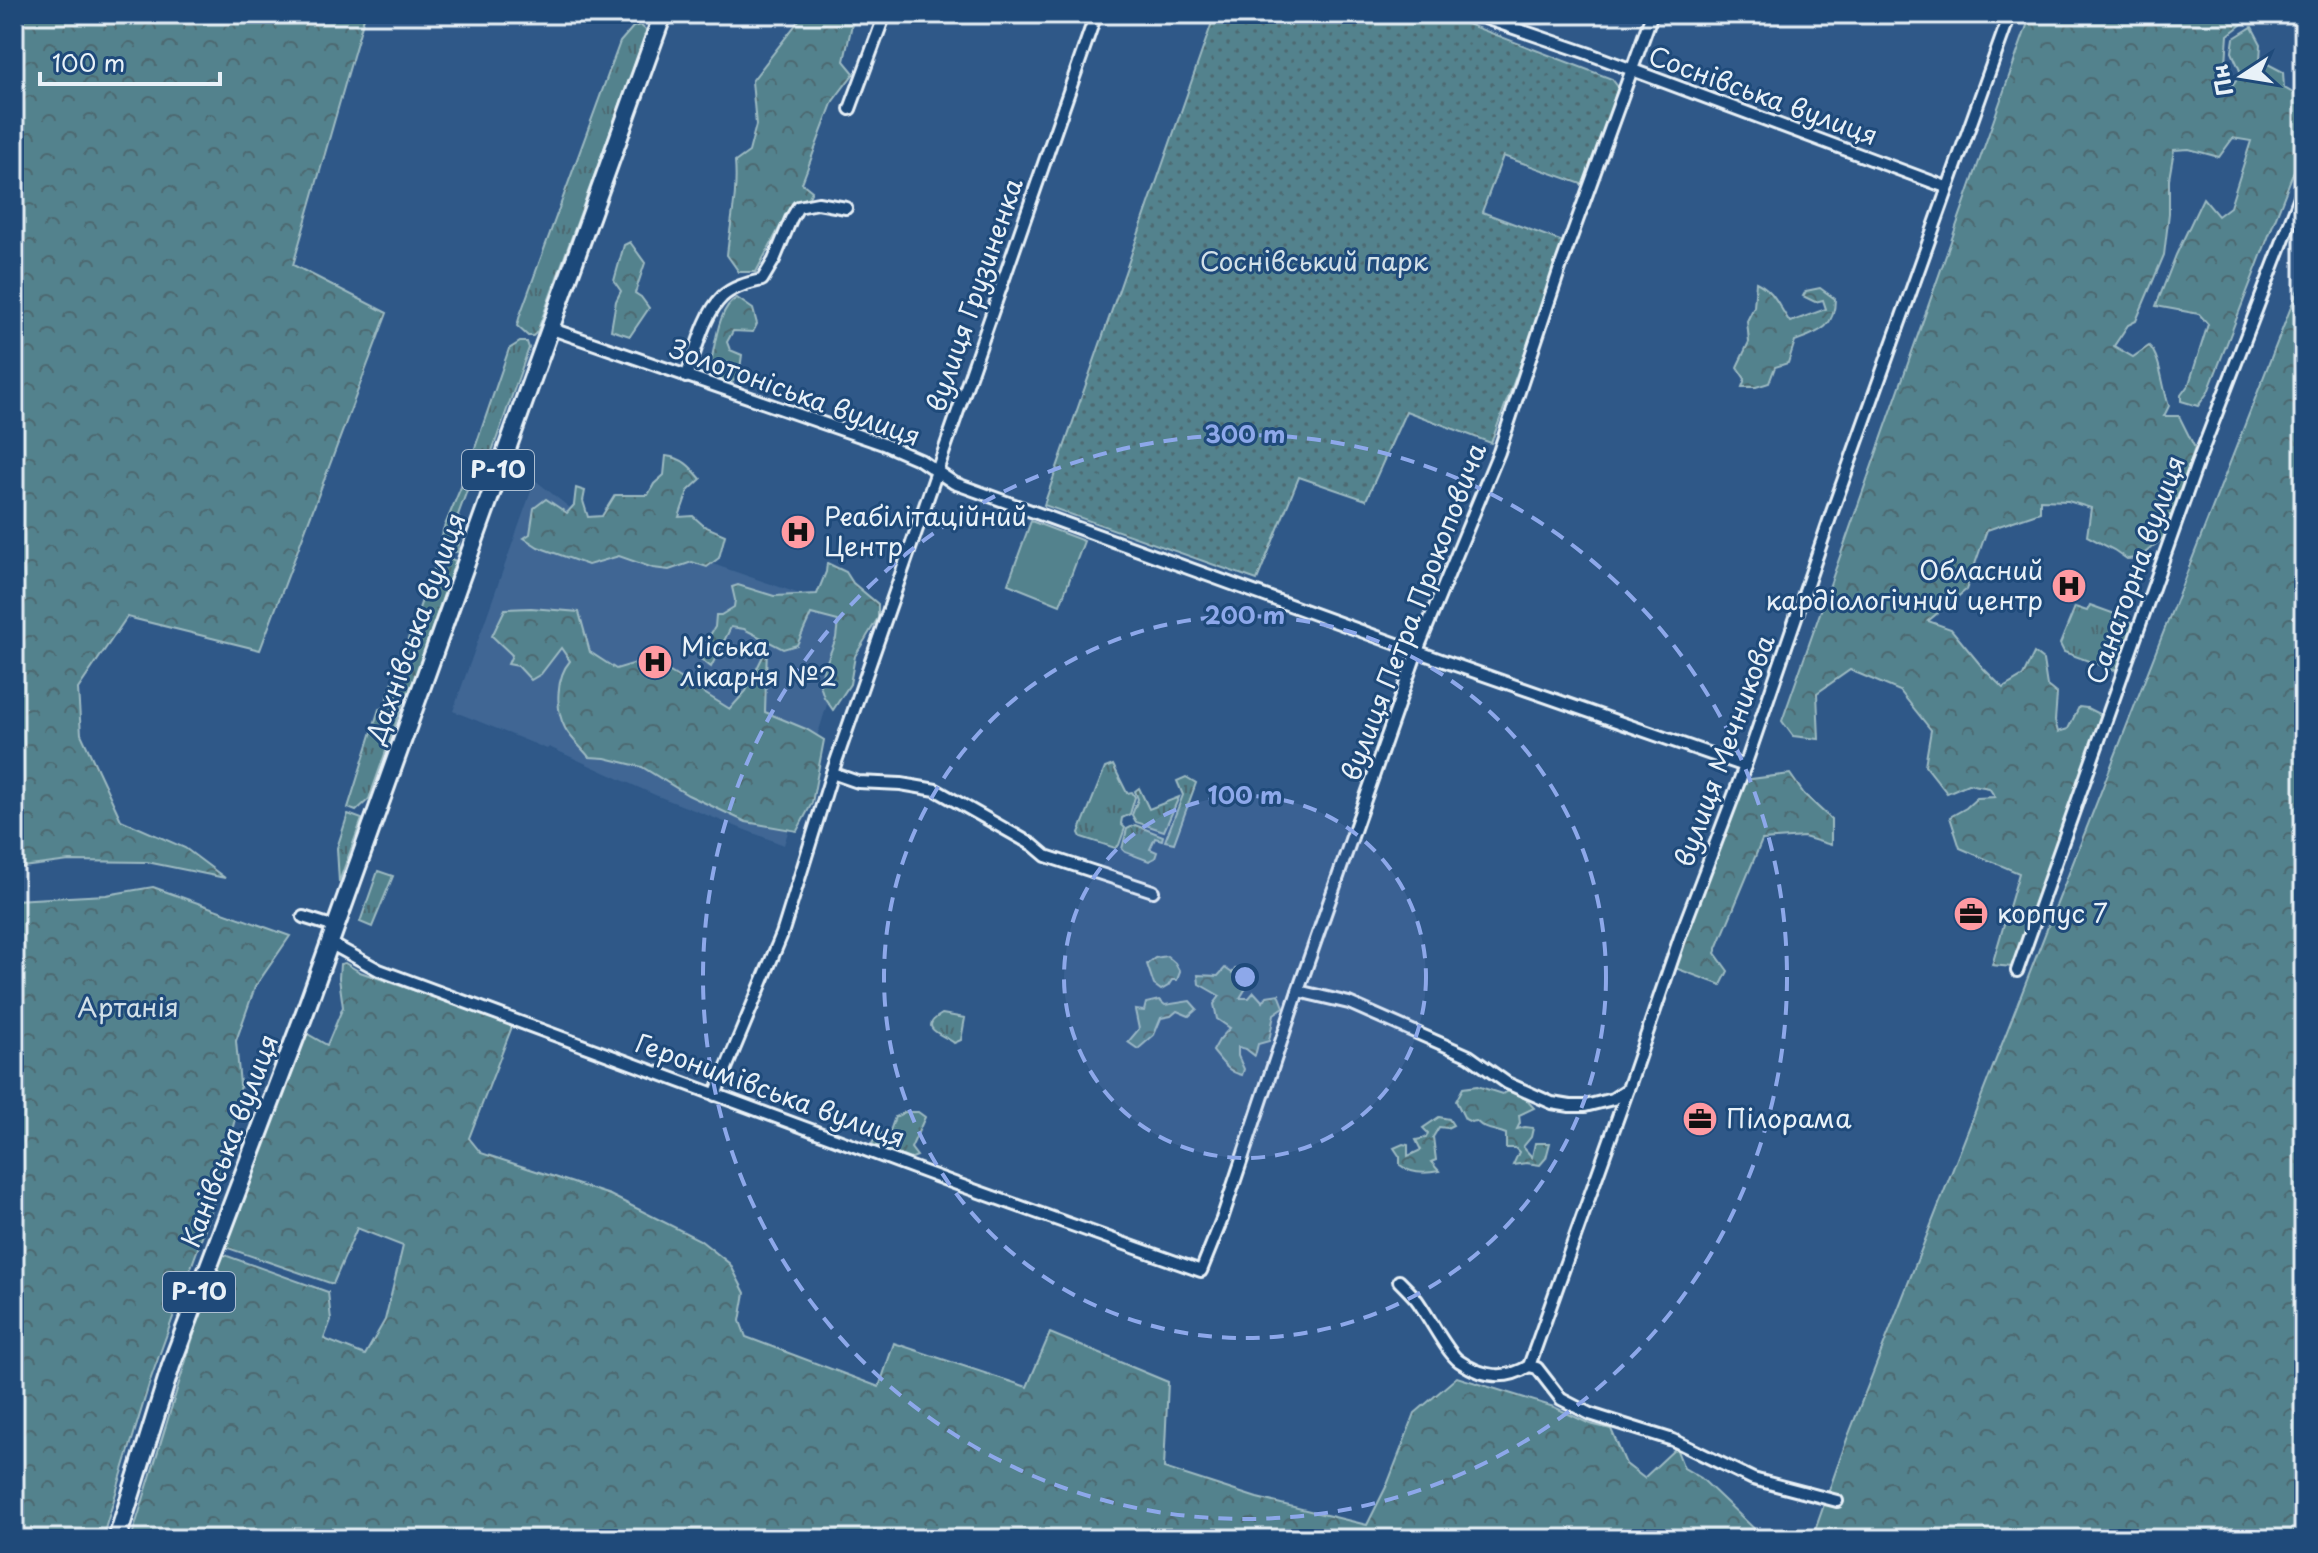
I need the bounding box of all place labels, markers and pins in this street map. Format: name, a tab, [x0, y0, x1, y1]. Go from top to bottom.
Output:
place label: Реабілітаційний Центр	[824, 496, 1027, 565]
hospital icon: Реабілітаційний Центр	[779, 513, 817, 551]
place label: Обласний кардіологічний центр	[1765, 550, 2043, 619]
hospital icon: Обласний кардіологічний центр	[2050, 567, 2088, 605]
place label: Міська лікарня №2	[680, 626, 837, 695]
hospital icon: Міська лікарня №2	[636, 643, 674, 681]
place label: корпус 7	[1997, 893, 2108, 932]
office icon: корпус 7	[1952, 895, 1990, 933]
centre of rings	[1231, 963, 1259, 991]
place label: Пілорама	[1726, 1098, 1852, 1137]
office icon: Пілорама	[1681, 1100, 1719, 1138]

